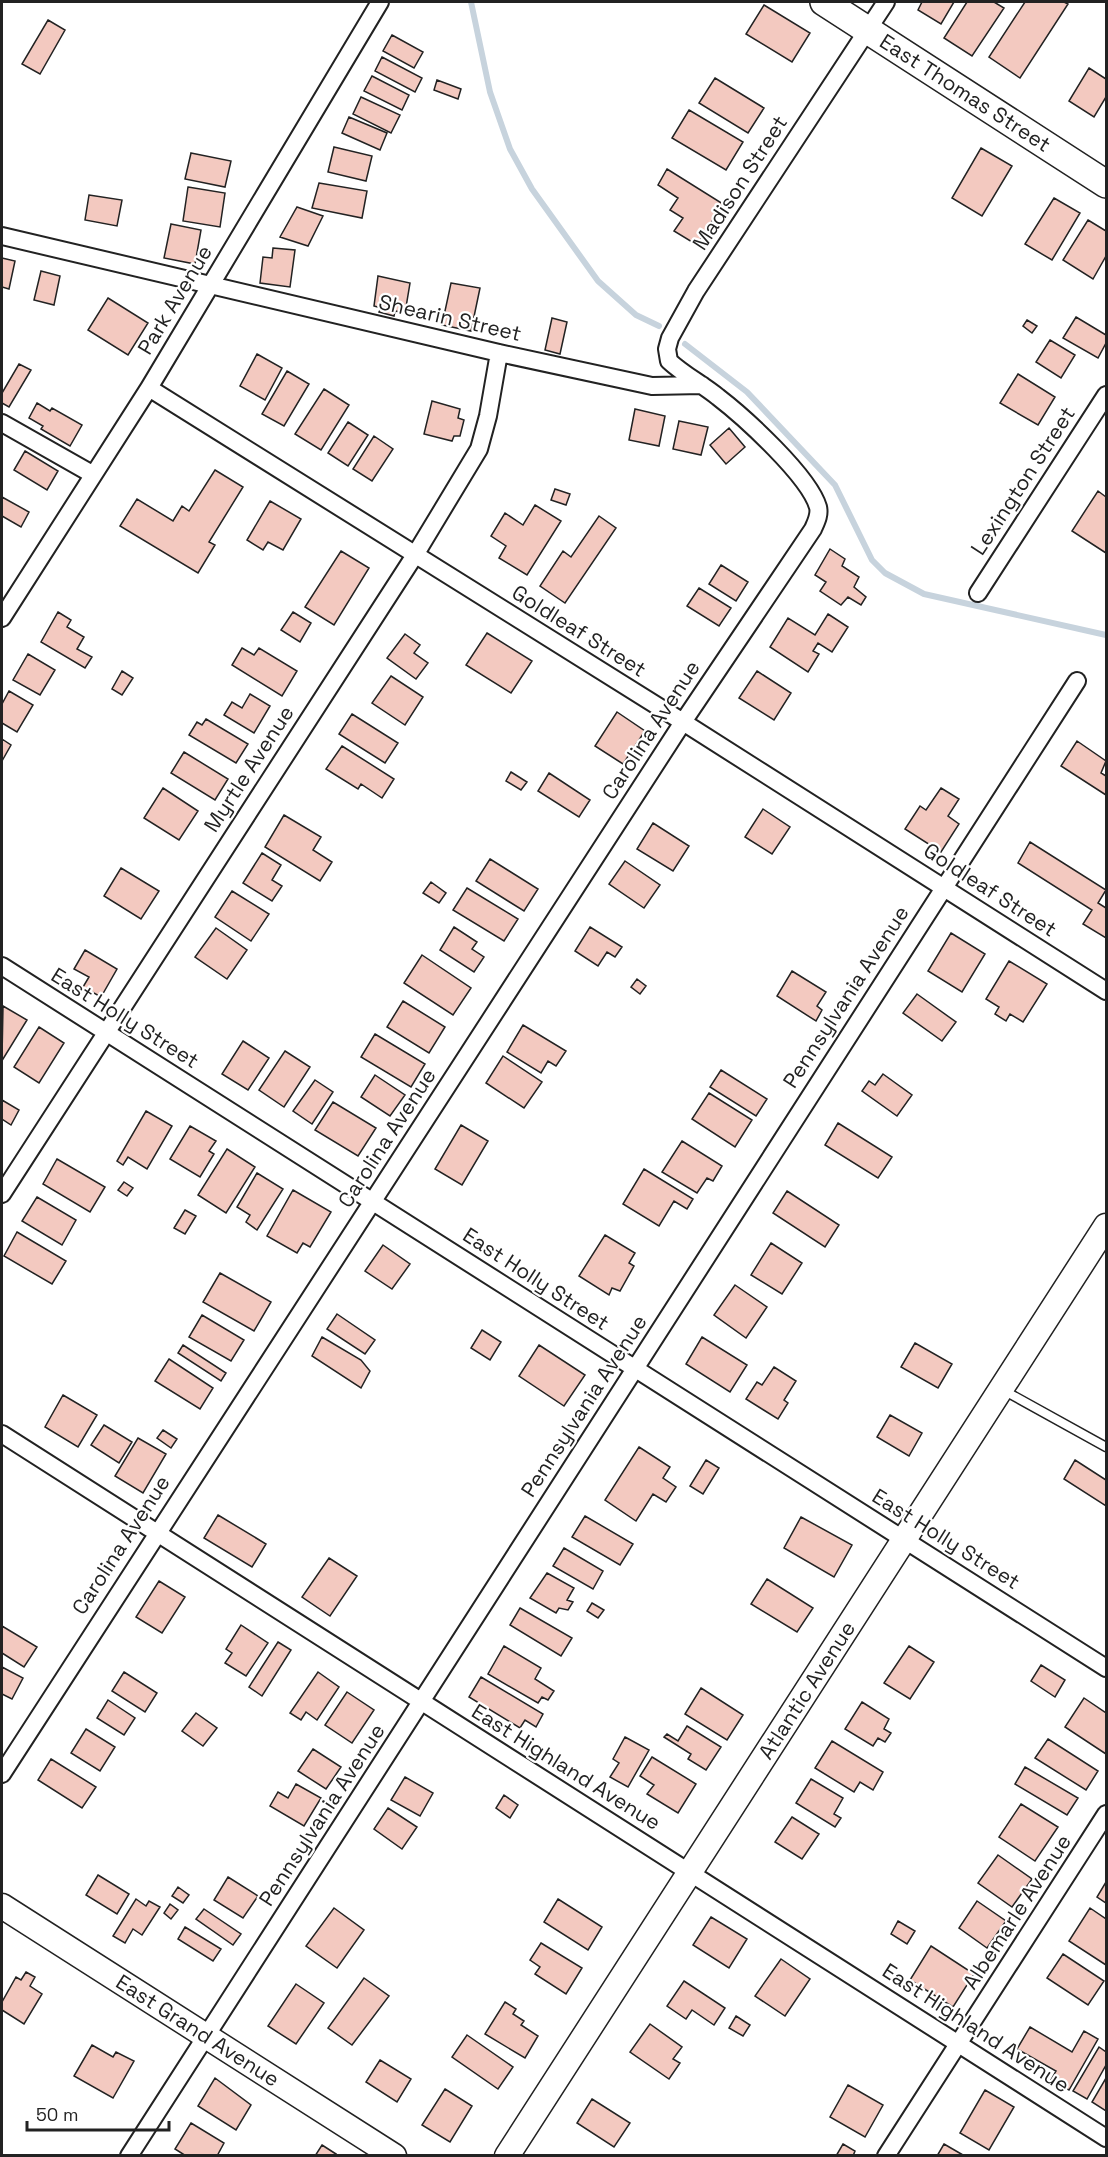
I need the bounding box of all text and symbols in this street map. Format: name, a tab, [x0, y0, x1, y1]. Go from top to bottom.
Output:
street label: East Thomas Street	[875, 28, 1056, 158]
street label: Madison Street	[686, 110, 793, 255]
street label: Park Avenue	[131, 240, 218, 359]
street label: Shearin Street	[376, 288, 524, 347]
street label: Lexington Street	[964, 401, 1081, 560]
street label: Goldleaf Street	[507, 578, 651, 683]
street label: Carolina Avenue	[596, 655, 706, 804]
street label: Myrtle Avenue	[198, 700, 300, 837]
street label: Goldleaf Street	[919, 837, 1062, 943]
street label: Pennsylvania Avenue	[777, 900, 915, 1093]
street label: East Holly Street	[46, 961, 204, 1074]
street label: Carolina Avenue	[332, 1063, 442, 1212]
street label: East Holly Street	[458, 1221, 615, 1336]
street label: Pennsylvania Avenue	[515, 1309, 653, 1502]
street label: Carolina Avenue	[66, 1470, 176, 1619]
street label: East Holly Street	[867, 1482, 1025, 1595]
street label: Atlantic Avenue	[752, 1616, 861, 1764]
street label: East Highland Avenue	[467, 1697, 666, 1836]
street label: Pennsylvania Avenue	[253, 1718, 391, 1911]
street label: Albemarle Avenue	[956, 1829, 1077, 1994]
street label: East Highland Avenue	[878, 1957, 1075, 2098]
street label: East Grand Avenue	[111, 1968, 285, 2093]
scale bar	[27, 2094, 170, 2132]
text: 50 m	[36, 2103, 78, 2126]

